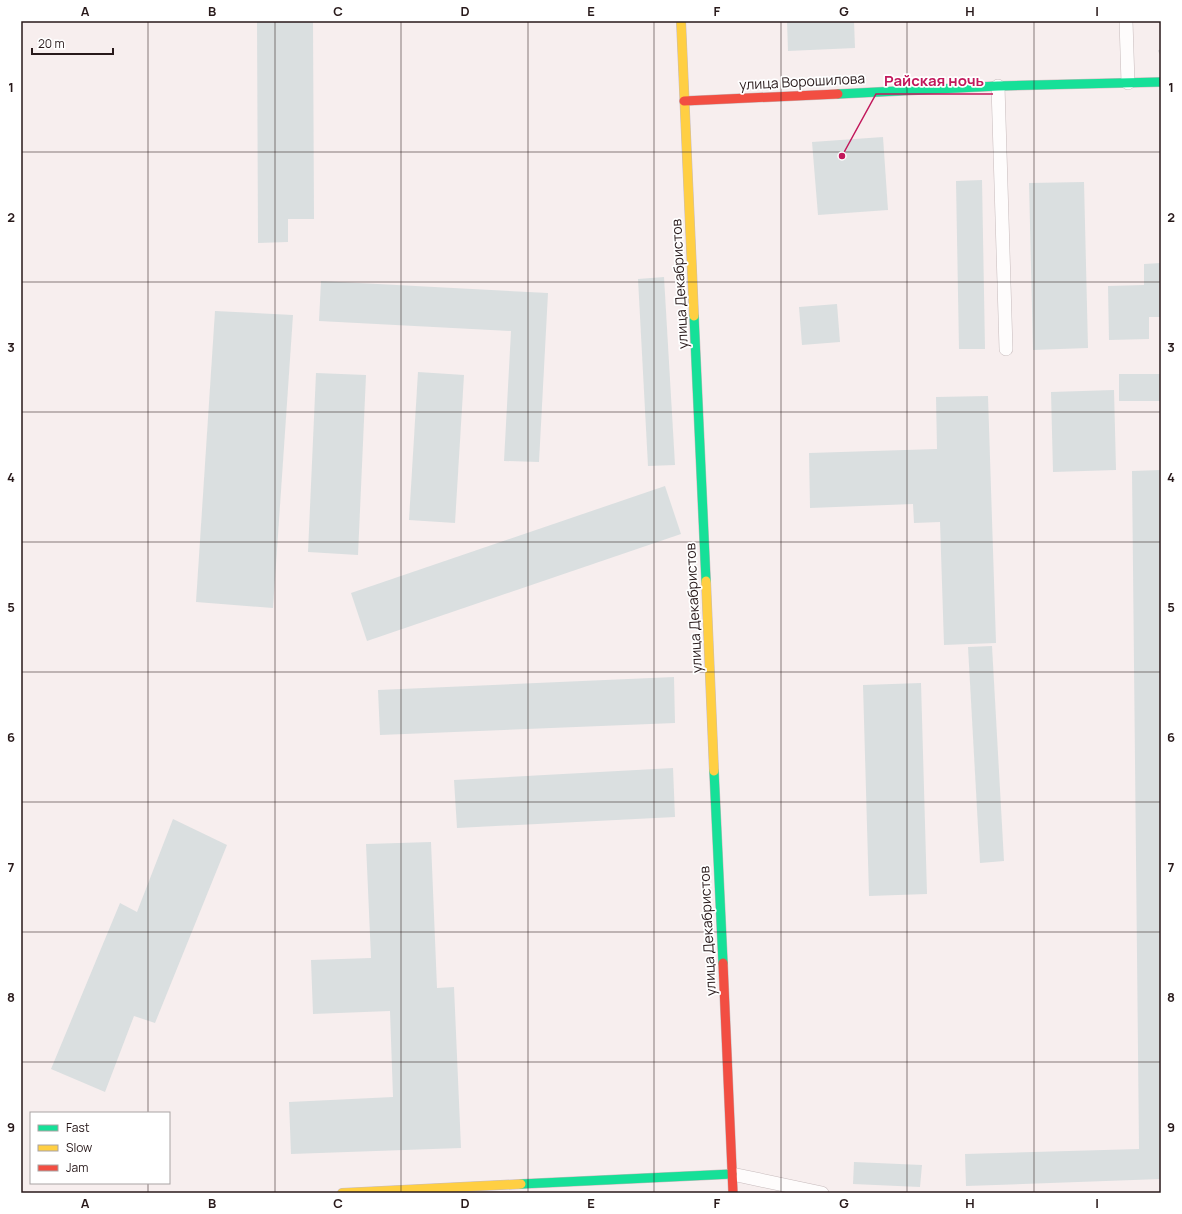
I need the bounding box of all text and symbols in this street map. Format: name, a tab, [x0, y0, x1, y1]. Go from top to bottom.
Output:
text: A	[81, 2, 90, 20]
text: B	[208, 2, 216, 20]
text: C	[333, 2, 343, 20]
text: D	[460, 2, 470, 20]
text: E	[587, 2, 595, 20]
text: F	[714, 2, 721, 20]
text: G	[839, 2, 849, 20]
text: H	[965, 2, 975, 20]
text: I	[1095, 2, 1099, 20]
scale bar	[32, 30, 113, 56]
text: 20 m	[38, 35, 65, 52]
callout: Райская ночь	[876, 67, 993, 94]
street label: улица Ворошилова	[739, 68, 865, 94]
text: Райская ночь	[884, 70, 984, 91]
text: 1	[8, 78, 14, 96]
text: 1	[1168, 78, 1174, 96]
text: 2	[7, 208, 15, 226]
text: 2	[1167, 208, 1175, 226]
street label: улица Декабристов	[666, 218, 692, 350]
text: 3	[7, 338, 15, 356]
text: 3	[1167, 338, 1175, 356]
text: 4	[7, 468, 15, 486]
text: 4	[1167, 468, 1175, 486]
street label: улица Декабристов	[680, 542, 706, 674]
text: 5	[7, 598, 15, 616]
text: 5	[1167, 598, 1175, 616]
text: 6	[7, 728, 15, 746]
text: 6	[1167, 728, 1175, 746]
text: 7	[8, 858, 15, 876]
text: 7	[1168, 858, 1175, 876]
street label: улица Декабристов	[694, 865, 720, 997]
text: 8	[7, 988, 15, 1006]
text: 8	[1167, 988, 1175, 1006]
legend	[30, 1112, 170, 1184]
text: 9	[7, 1118, 15, 1136]
text: 9	[1167, 1118, 1175, 1136]
text: Fast	[66, 1119, 90, 1136]
text: Slow	[66, 1139, 92, 1156]
text: Jam	[66, 1159, 88, 1176]
text: A	[81, 1194, 90, 1212]
text: B	[208, 1194, 216, 1212]
text: C	[333, 1194, 343, 1212]
text: D	[460, 1194, 470, 1212]
text: E	[587, 1194, 595, 1212]
text: F	[714, 1194, 721, 1212]
text: G	[839, 1194, 849, 1212]
text: H	[965, 1194, 975, 1212]
text: I	[1095, 1194, 1099, 1212]

